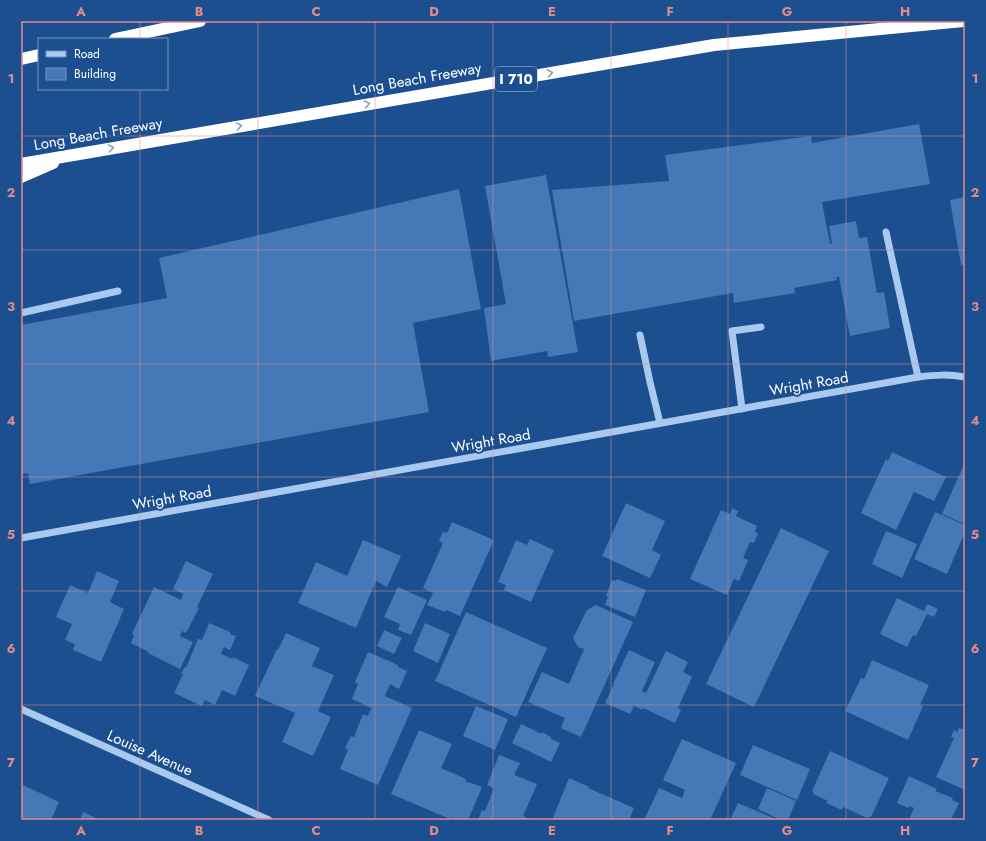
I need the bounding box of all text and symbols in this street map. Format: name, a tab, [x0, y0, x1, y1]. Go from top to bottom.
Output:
text: A	[75, 2, 86, 21]
text: B	[195, 2, 204, 21]
text: C	[311, 2, 321, 21]
text: D	[429, 2, 439, 21]
text: E	[548, 2, 556, 21]
text: F	[666, 2, 674, 21]
text: G	[782, 2, 793, 21]
text: H	[900, 2, 910, 21]
legend	[38, 38, 168, 90]
text: Road	[74, 45, 100, 63]
street label: Long Beach Freeway	[351, 57, 483, 101]
text: Building	[74, 65, 116, 83]
road number: I 710	[495, 67, 537, 91]
text: 1	[8, 69, 14, 88]
one-way arrow	[547, 69, 554, 78]
text: 1	[972, 69, 978, 88]
one-way arrow	[364, 100, 370, 109]
street label: Long Beach Freeway	[32, 112, 164, 156]
one-way arrow	[236, 122, 242, 131]
one-way arrow	[108, 144, 114, 153]
text: 2	[7, 183, 15, 202]
text: 2	[971, 183, 979, 202]
text: 3	[7, 297, 15, 316]
text: 3	[971, 297, 979, 316]
street label: Wright Road	[768, 366, 850, 402]
text: 4	[6, 411, 16, 430]
text: 4	[970, 411, 980, 430]
street label: Wright Road	[450, 423, 532, 459]
street label: Wright Road	[131, 480, 213, 516]
text: 5	[7, 525, 15, 544]
text: 5	[971, 525, 979, 544]
text: 6	[7, 639, 16, 658]
text: 6	[971, 639, 980, 658]
street label: Louise Avenue	[104, 724, 197, 782]
text: 7	[7, 753, 15, 772]
text: 7	[971, 753, 979, 772]
text: A	[75, 821, 86, 840]
text: B	[195, 821, 204, 840]
text: C	[311, 821, 321, 840]
text: D	[429, 821, 439, 840]
text: E	[548, 821, 556, 840]
text: F	[666, 821, 674, 840]
text: G	[782, 821, 793, 840]
text: H	[900, 821, 910, 840]

